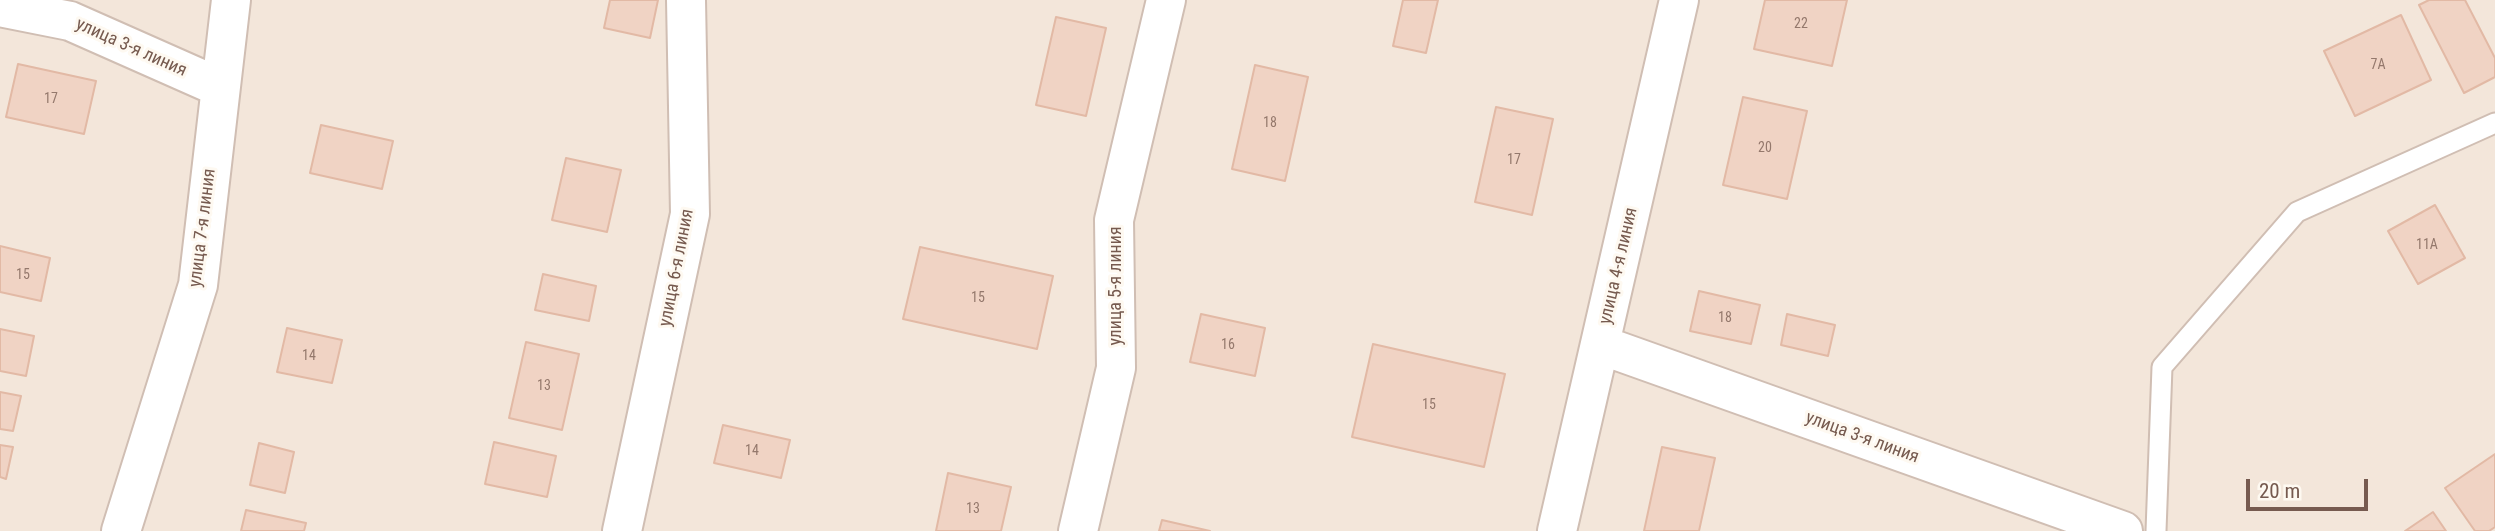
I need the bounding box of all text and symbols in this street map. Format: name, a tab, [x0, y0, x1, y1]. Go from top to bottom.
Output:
street label: улица 3-я линия	[72, 14, 190, 82]
house number: 22	[1794, 16, 1808, 32]
house number: 7А	[2371, 57, 2385, 73]
house number: 17	[44, 91, 58, 107]
house number: 18	[1263, 115, 1277, 131]
house number: 20	[1758, 140, 1772, 156]
house number: 17	[1507, 152, 1521, 168]
street label: улица 7-я линия	[185, 168, 221, 288]
street label: улица 4-я линия	[1595, 205, 1643, 327]
street label: улица 6-я линия	[655, 207, 699, 329]
street label: улица 5-я линия	[1105, 226, 1127, 346]
house number: 11А	[2416, 237, 2438, 253]
house number: 15	[16, 267, 30, 283]
house number: 15	[971, 290, 985, 306]
house number: 18	[1718, 310, 1732, 326]
house number: 16	[1221, 337, 1235, 353]
house number: 14	[302, 348, 316, 364]
house number: 13	[537, 378, 551, 394]
house number: 15	[1422, 397, 1436, 413]
street label: улица 3-я линия	[1802, 407, 1922, 469]
house number: 14	[745, 443, 759, 459]
scale bar	[2250, 464, 2372, 508]
text: 20 m	[2259, 479, 2300, 503]
house number: 13	[966, 501, 980, 517]

